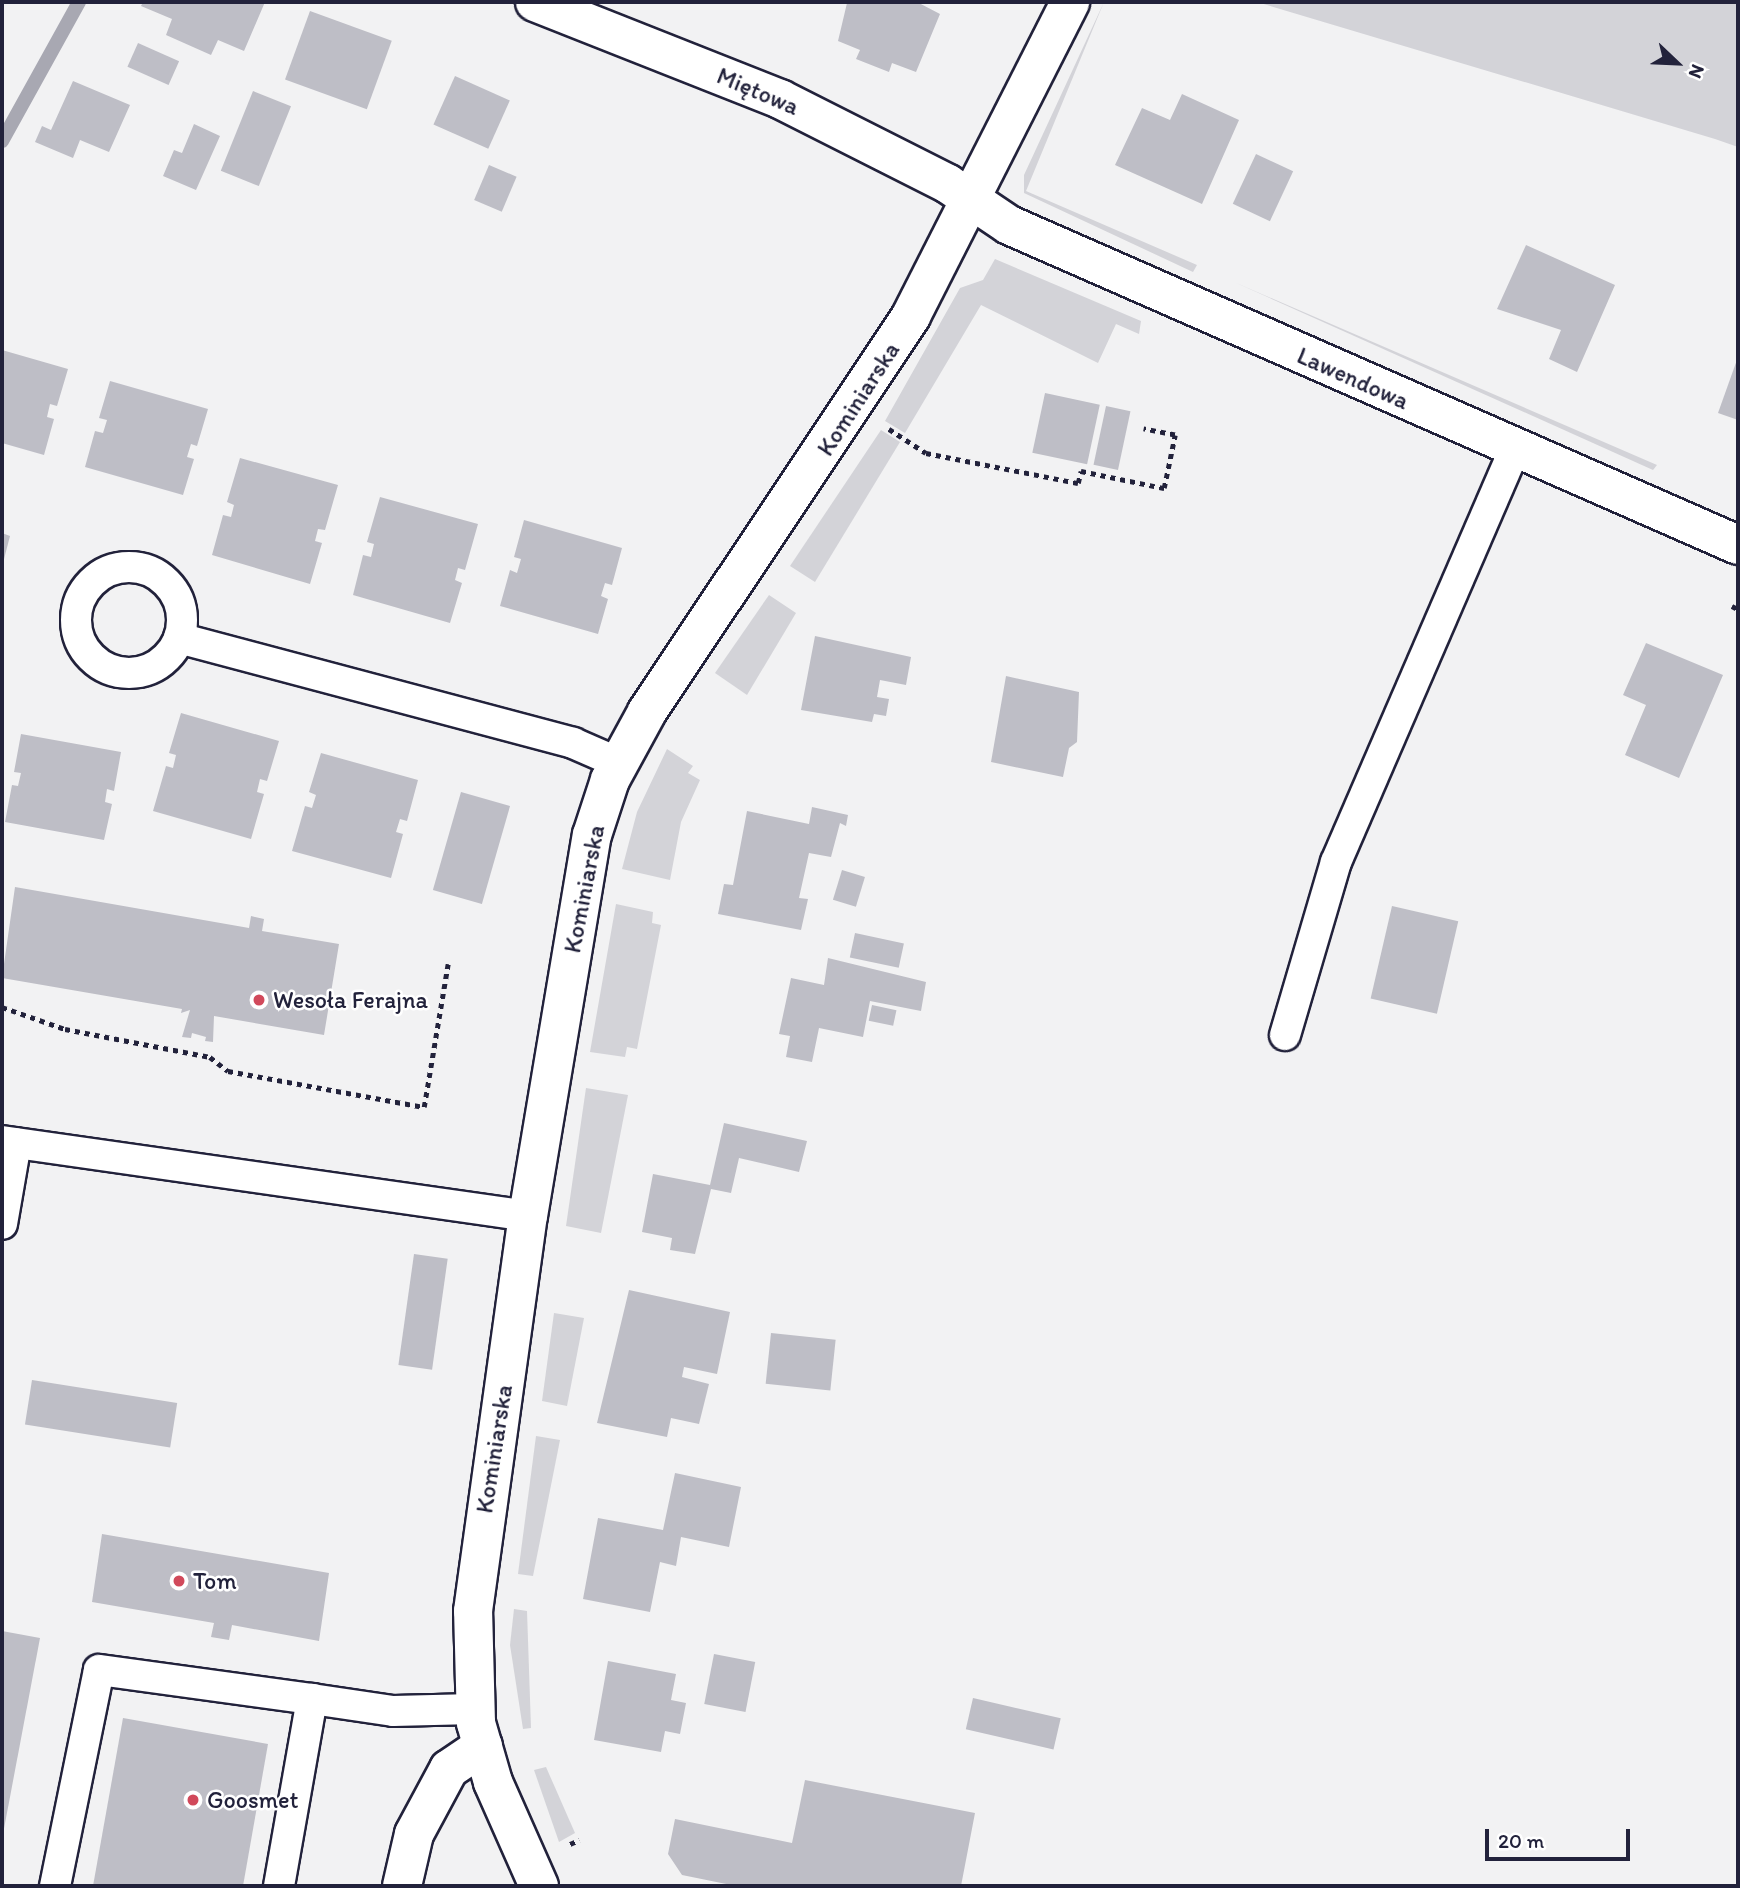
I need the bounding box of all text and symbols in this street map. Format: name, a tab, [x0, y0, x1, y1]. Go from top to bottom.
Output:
north arrow	[1642, 28, 1712, 98]
street label: Miętowa	[713, 61, 803, 121]
text: N	[1684, 61, 1710, 82]
street label: Kominiarska	[811, 337, 905, 461]
street label: Lawendowa	[1293, 341, 1413, 415]
street label: Kominiarska	[558, 823, 610, 955]
place label: Wesoła Ferajna	[273, 986, 428, 1014]
marker: Wesoła Ferajna	[251, 992, 267, 1008]
street label: Kominiarska	[470, 1383, 518, 1515]
place label: Tom	[193, 1567, 237, 1595]
marker: Tom	[171, 1573, 187, 1589]
place label: Goosmet	[207, 1786, 299, 1814]
marker: Goosmet	[185, 1792, 201, 1808]
scale bar	[1488, 1814, 1633, 1858]
text: 20 m	[1498, 1828, 1544, 1853]

